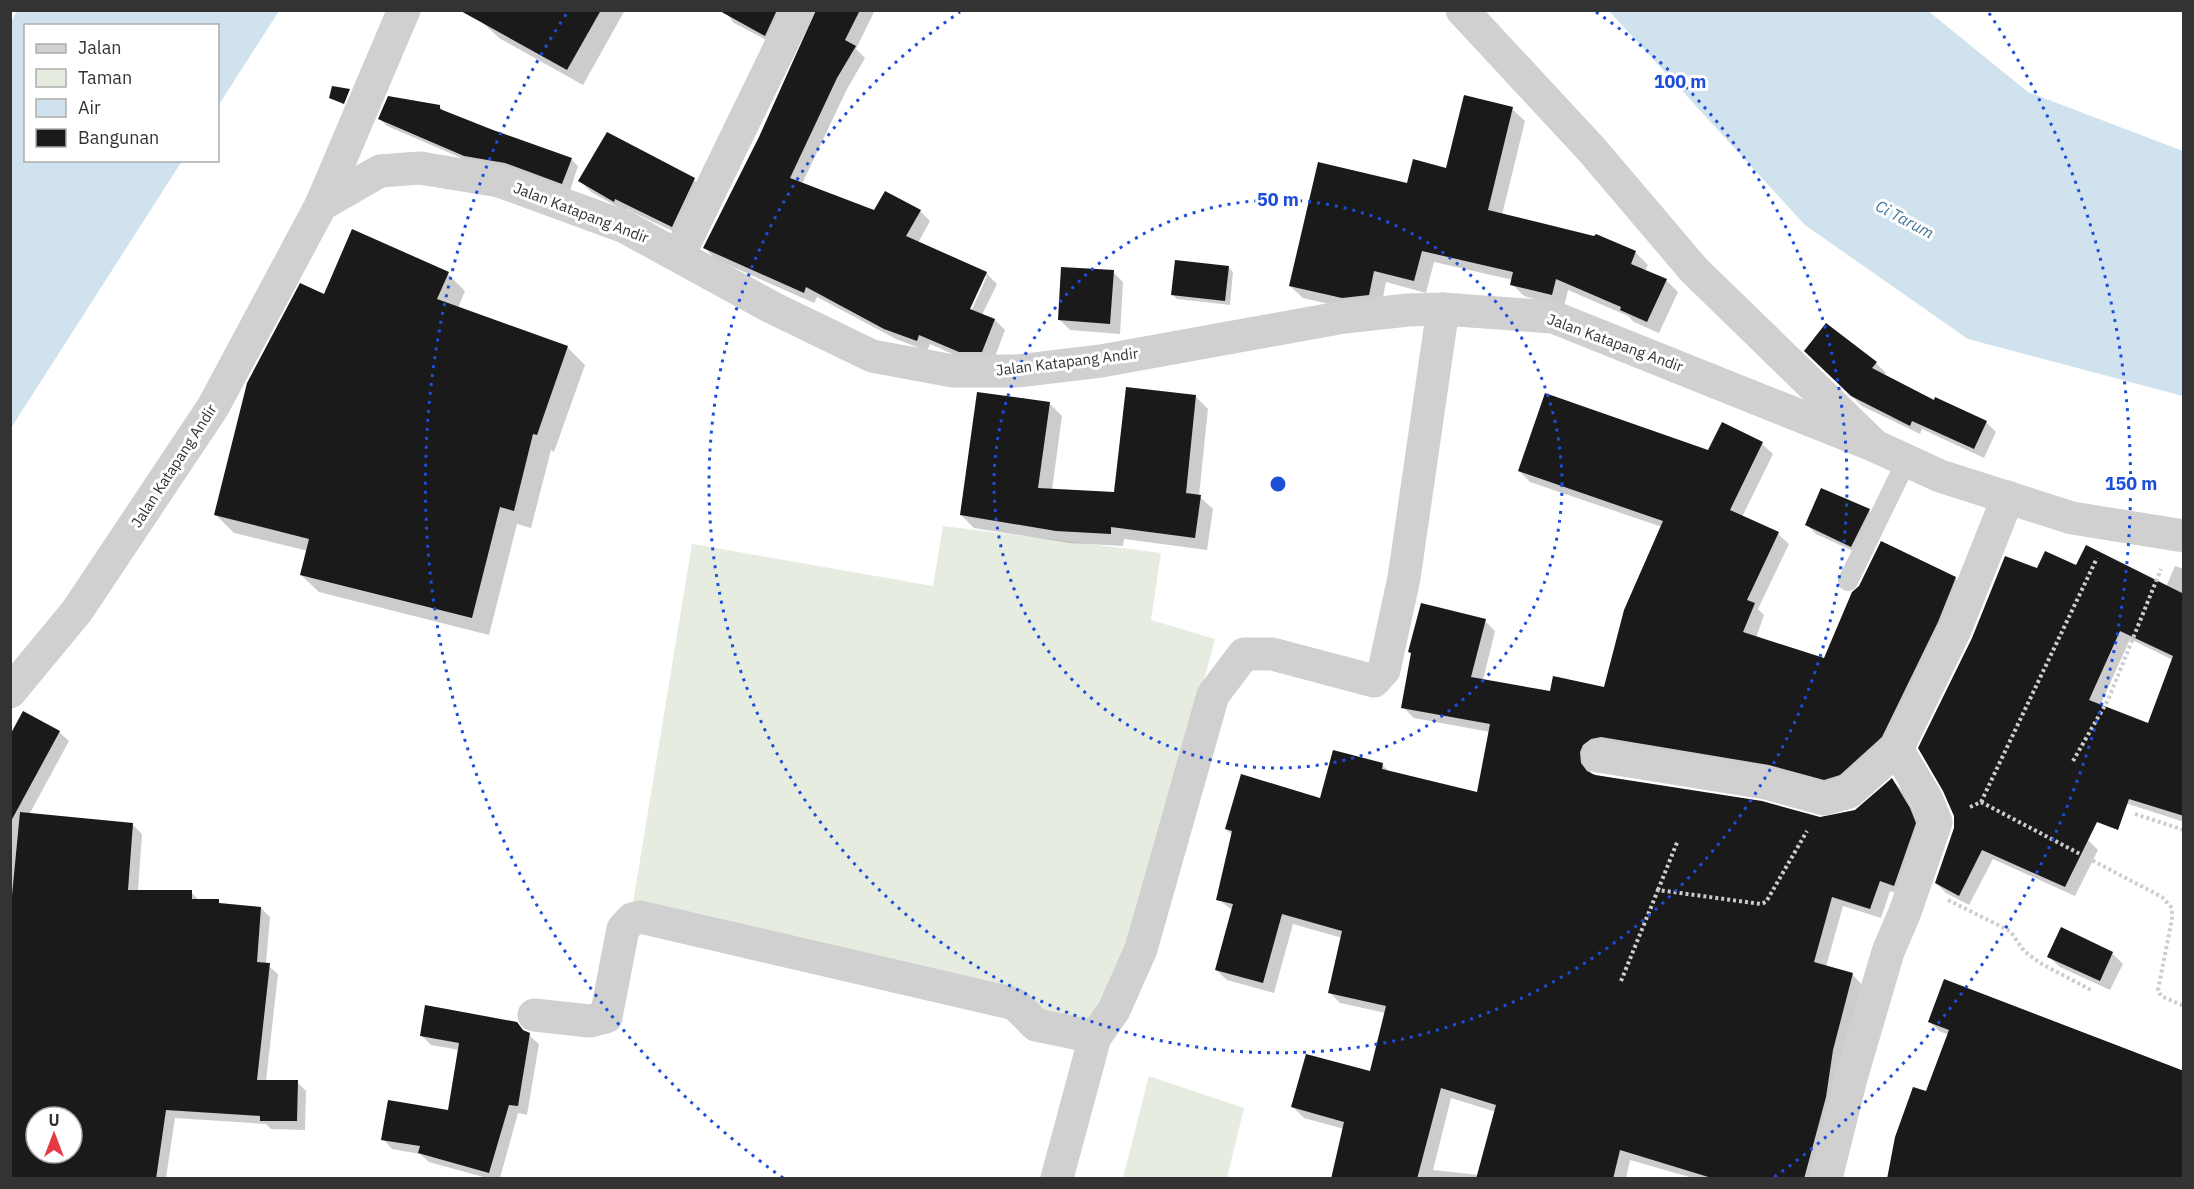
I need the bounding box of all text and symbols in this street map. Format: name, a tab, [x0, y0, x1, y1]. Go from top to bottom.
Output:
legend	[24, 24, 219, 162]
text: Jalan	[78, 36, 122, 59]
text: Taman	[78, 66, 132, 89]
text: 100 m	[1654, 70, 1706, 93]
text: Air	[78, 96, 101, 119]
text: Bangunan	[78, 126, 159, 149]
street label: Jalan Katapang Andir	[511, 178, 652, 247]
text: 50 m	[1257, 188, 1299, 211]
water label: Ci Tarum	[1872, 195, 1938, 243]
street label: Jalan Katapang Andir	[1545, 309, 1686, 376]
street label: Jalan Katapang Andir	[995, 343, 1140, 380]
street label: Jalan Katapang Andir	[127, 400, 221, 531]
text: 150 m	[2105, 472, 2157, 495]
centre of rings	[1268, 474, 1288, 494]
north arrow	[24, 1105, 84, 1165]
text: U	[48, 1110, 60, 1130]

